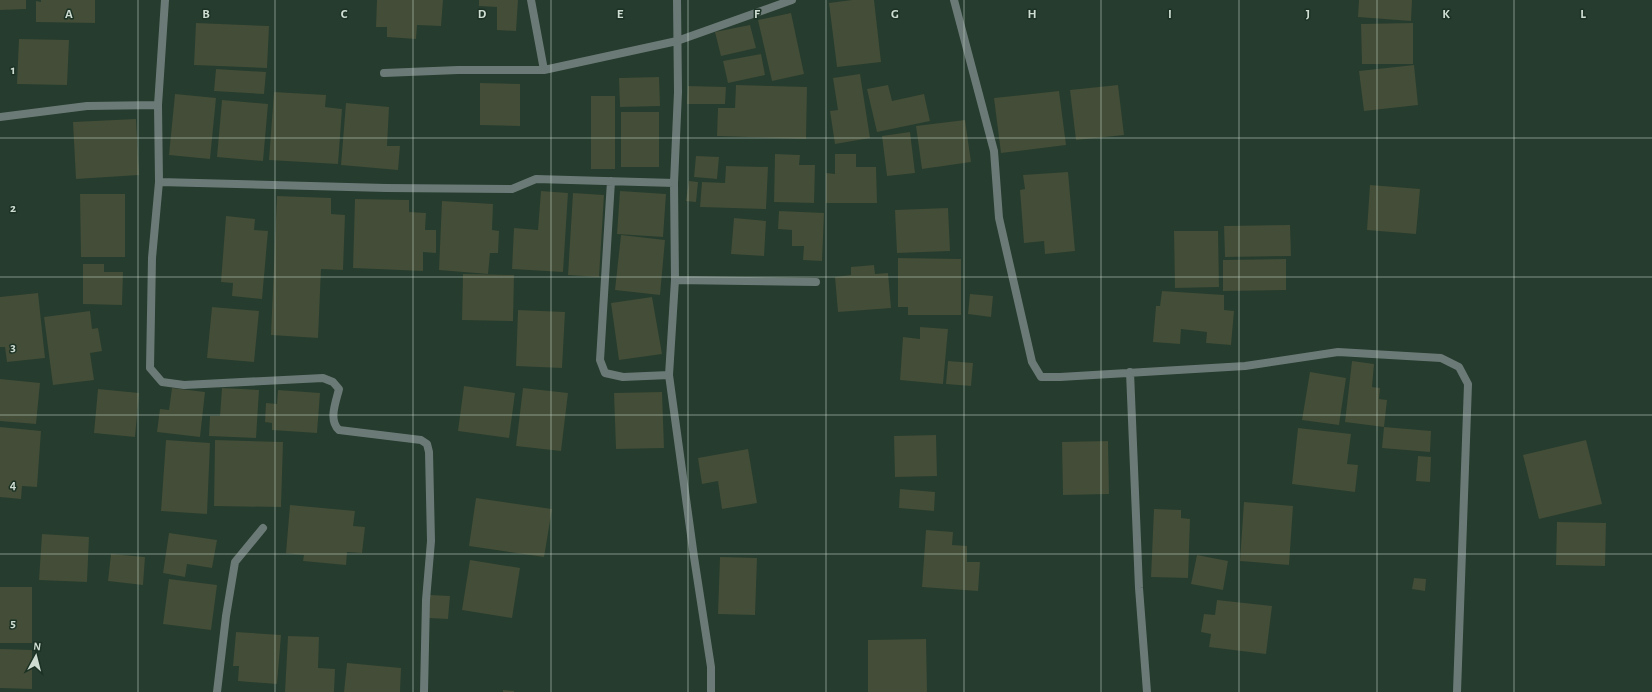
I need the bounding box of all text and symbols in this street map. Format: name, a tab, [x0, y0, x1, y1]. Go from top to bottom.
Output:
text: A	[65, 8, 73, 21]
text: B	[202, 8, 210, 21]
text: C	[341, 8, 348, 21]
text: D	[478, 8, 487, 21]
text: E	[617, 8, 624, 21]
text: F	[754, 8, 761, 21]
text: G	[891, 8, 899, 21]
text: H	[1027, 8, 1037, 21]
text: I	[1168, 8, 1172, 21]
text: J	[1306, 8, 1310, 21]
text: K	[1442, 8, 1450, 21]
text: L	[1580, 8, 1586, 21]
text: 1	[11, 64, 15, 77]
text: 2	[10, 202, 16, 215]
text: 3	[10, 341, 16, 354]
text: 4	[10, 479, 17, 492]
text: 5	[10, 617, 16, 630]
north arrow	[16, 636, 56, 676]
text: N	[33, 641, 42, 652]

